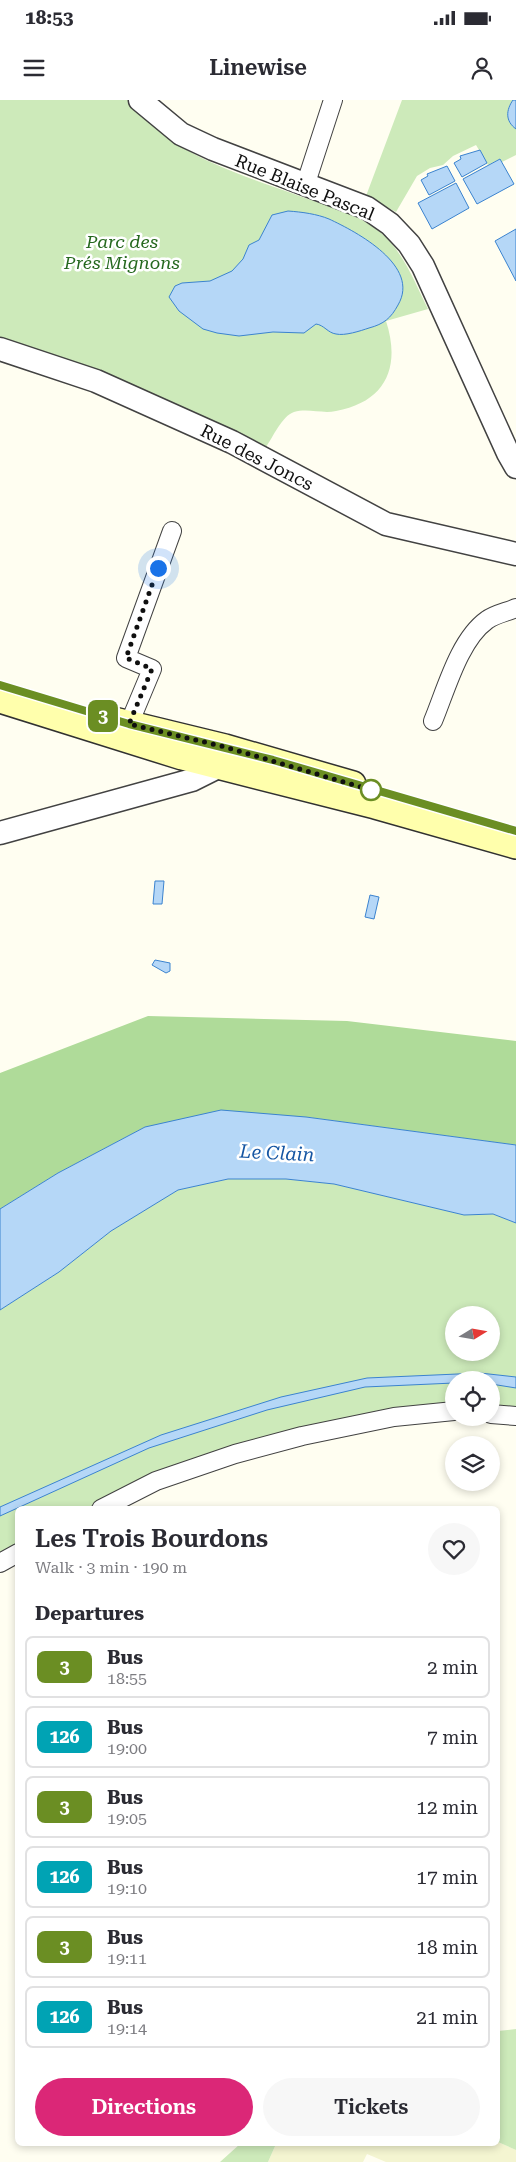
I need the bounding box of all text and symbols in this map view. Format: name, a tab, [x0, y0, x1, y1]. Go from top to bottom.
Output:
text: 18:53	[25, 6, 74, 29]
icon: menu	[20, 54, 48, 82]
icon: person	[468, 54, 496, 82]
text: Linewise	[209, 55, 307, 80]
street label: Rue Blaise Pascal	[232, 149, 378, 225]
park label: Parc des Prés Mignons	[63, 231, 180, 273]
street label: Rue des Joncs	[197, 420, 317, 494]
your location	[146, 556, 171, 581]
line badge: 3	[87, 700, 119, 732]
text: 3	[98, 705, 108, 726]
unlabelled marker	[360, 779, 382, 801]
water label: Le Clain	[238, 1140, 315, 1166]
north arrow	[445, 1306, 500, 1361]
map controls	[445, 1306, 500, 1491]
button: locate	[445, 1371, 500, 1426]
button: layers	[445, 1436, 500, 1491]
button: heart	[428, 1523, 480, 1575]
text: Les Trois Bourdons	[35, 1525, 268, 1553]
text: Walk · 3 min · 190 m	[35, 1558, 187, 1577]
text: Departures	[35, 1602, 144, 1625]
text: Bus	[107, 1646, 143, 1669]
text: 3	[59, 1656, 70, 1677]
text: 2 min	[427, 1656, 478, 1679]
text: 18:55	[107, 1669, 147, 1688]
text: Bus	[107, 1716, 143, 1739]
text: 126	[49, 1726, 80, 1747]
text: 7 min	[427, 1726, 478, 1749]
text: 19:00	[107, 1739, 147, 1758]
text: Bus	[107, 1786, 143, 1809]
text: 3	[59, 1796, 70, 1817]
text: 12 min	[416, 1796, 478, 1819]
text: 19:05	[107, 1809, 147, 1828]
text: Bus	[107, 1856, 143, 1879]
text: 126	[49, 1866, 80, 1887]
text: 17 min	[416, 1866, 478, 1889]
text: 19:10	[107, 1879, 147, 1898]
text: Bus	[107, 1926, 143, 1949]
text: 3	[59, 1936, 70, 1957]
text: 18 min	[416, 1936, 478, 1959]
text: 19:11	[107, 1949, 147, 1968]
text: Bus	[107, 1996, 143, 2019]
text: 126	[49, 2006, 80, 2027]
text: 21 min	[416, 2006, 478, 2029]
text: 19:14	[107, 2019, 147, 2038]
button: Directions	[35, 2078, 253, 2136]
button: Tickets	[263, 2078, 480, 2136]

